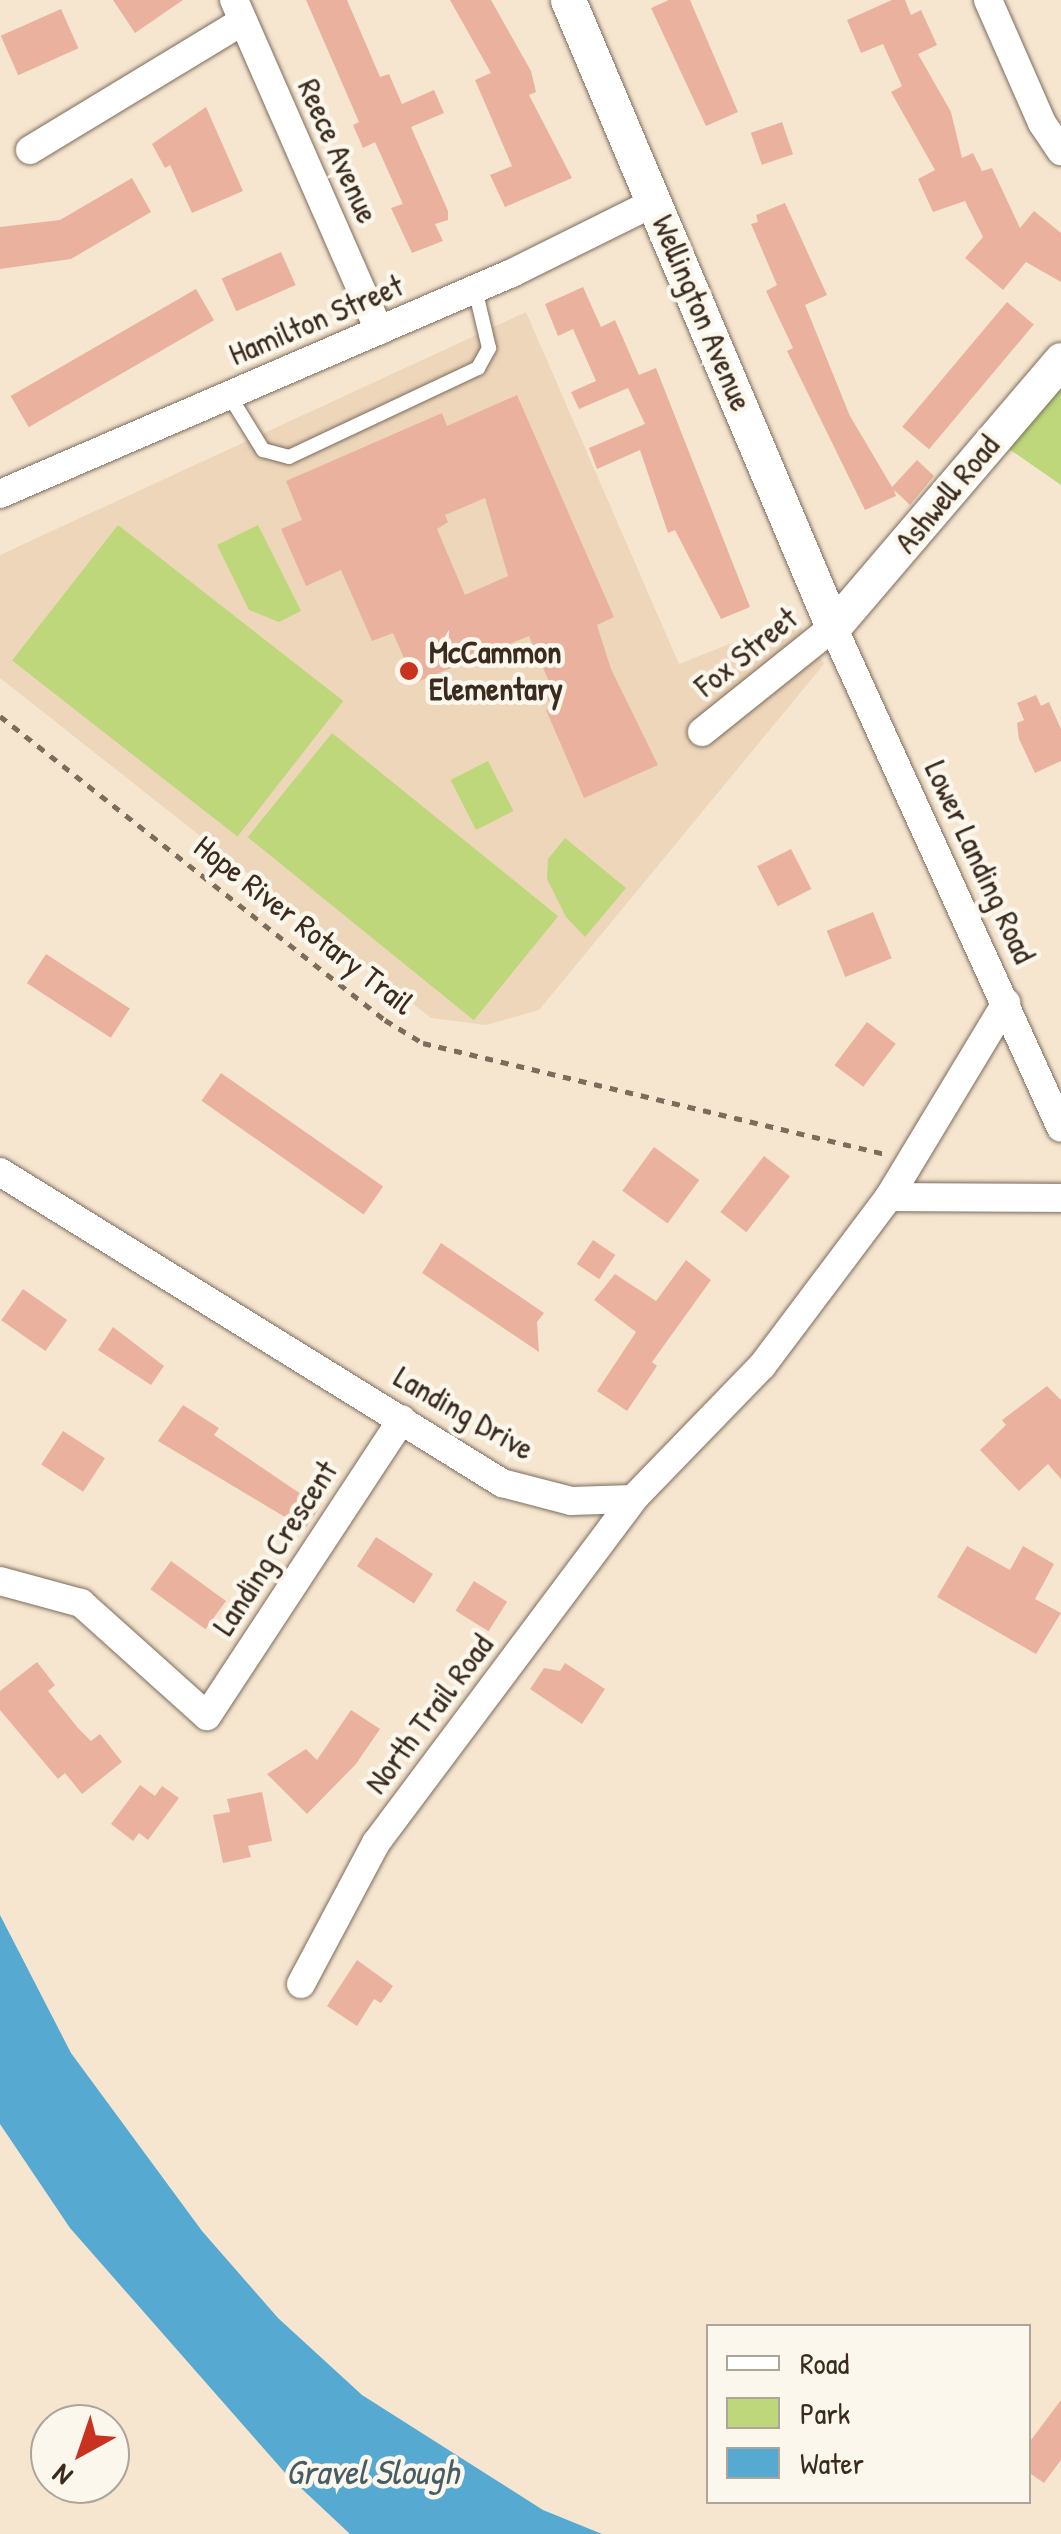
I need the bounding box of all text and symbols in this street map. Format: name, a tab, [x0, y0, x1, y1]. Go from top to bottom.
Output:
street label: Reece Avenue	[289, 73, 387, 229]
street label: Wellington Avenue	[643, 209, 761, 417]
street label: Hamilton Street	[223, 266, 409, 374]
street label: Ashwell Road	[886, 427, 1008, 561]
street label: Fox Street	[687, 599, 805, 705]
place label: McCammon Elementary	[429, 634, 563, 709]
marker: McCammon Elementary	[398, 660, 420, 682]
street label: Lower Landing Road	[916, 755, 1044, 969]
street label: Hope River Rotary Trail	[186, 827, 422, 1023]
street label: Landing Drive	[387, 1358, 541, 1468]
street label: Landing Crescent	[204, 1454, 346, 1642]
street label: North Trail Road	[357, 1627, 501, 1801]
legend	[706, 2324, 1031, 2504]
text: Road	[800, 2343, 849, 2383]
text: Park	[800, 2393, 850, 2433]
north arrow	[30, 2404, 130, 2504]
text: Water	[800, 2443, 864, 2483]
water label: Gravel Slough	[285, 2451, 459, 2493]
text: N	[44, 2456, 80, 2495]

